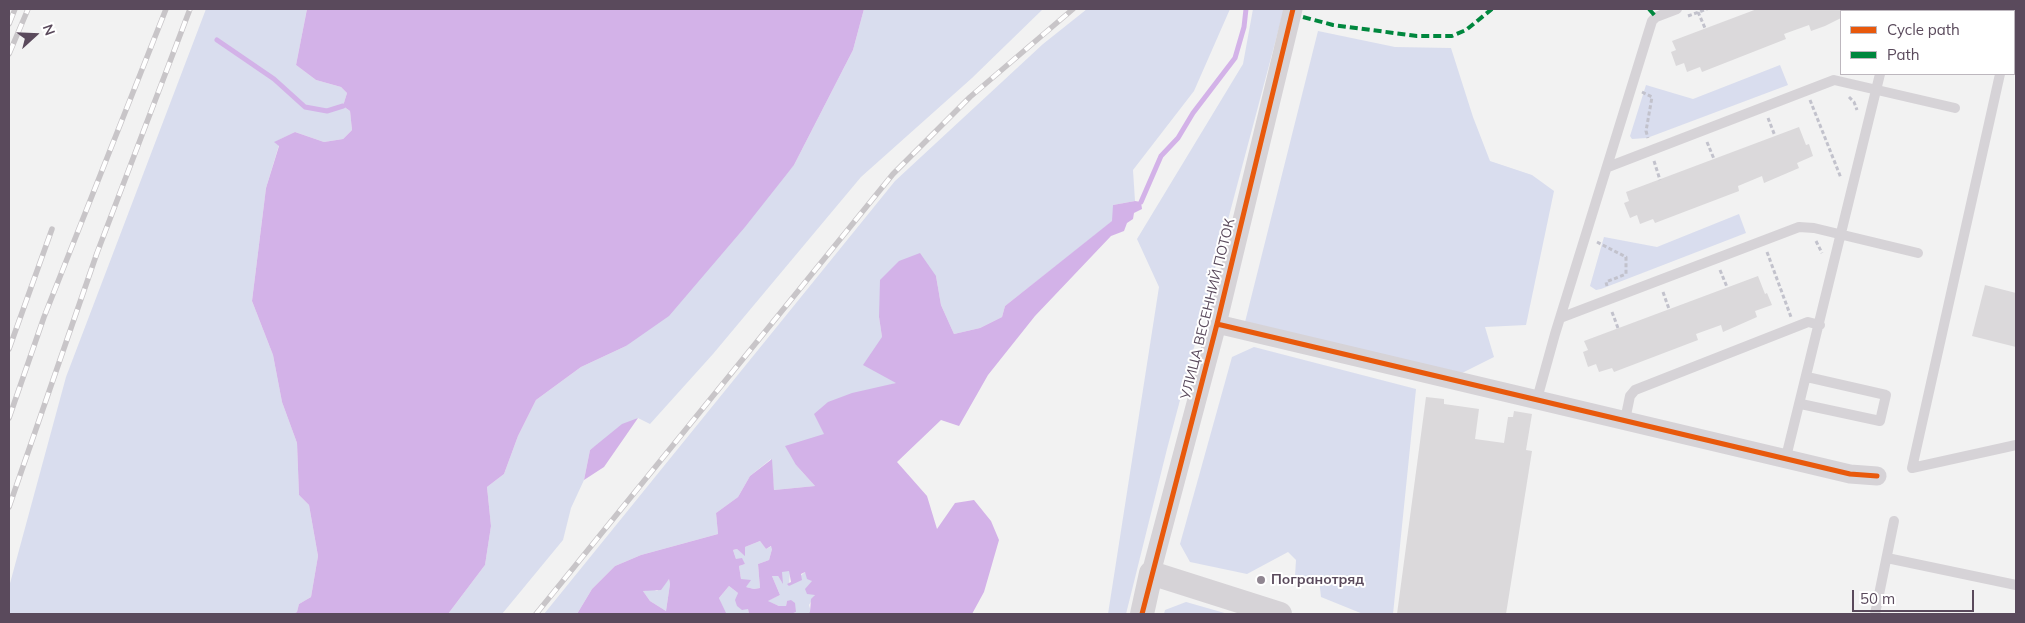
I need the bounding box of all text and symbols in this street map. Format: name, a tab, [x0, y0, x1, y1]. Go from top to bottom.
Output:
north arrow	[10, 10, 60, 60]
legend	[1840, 10, 2015, 75]
text: Cycle path	[1887, 20, 1960, 39]
text: N	[39, 22, 59, 38]
text: Path	[1887, 45, 1919, 64]
street label: УЛИЦА ВЕСЕННИЙ ПОТОК	[1177, 217, 1239, 401]
place label: Погранотряд	[1271, 572, 1364, 588]
marker: Погранотряд	[1255, 574, 1267, 586]
scale bar	[1855, 580, 1978, 612]
text: 50 m	[1860, 589, 1895, 608]

